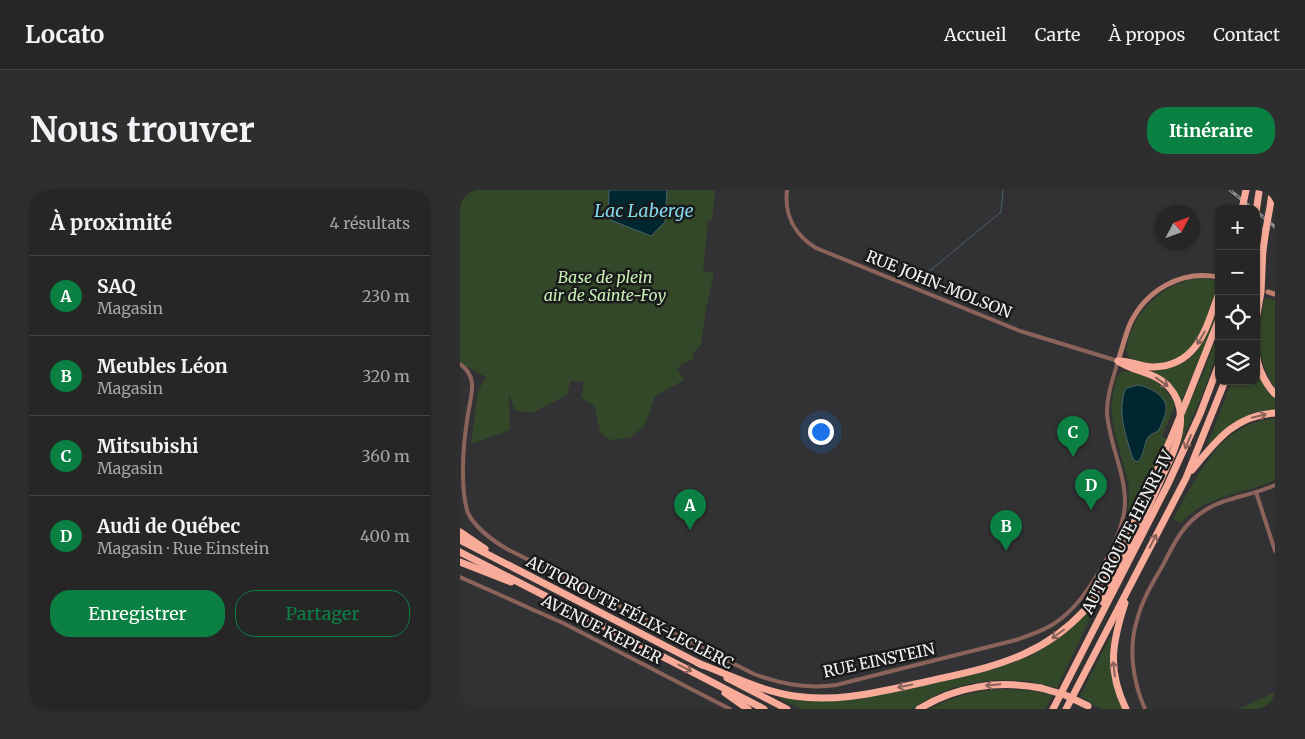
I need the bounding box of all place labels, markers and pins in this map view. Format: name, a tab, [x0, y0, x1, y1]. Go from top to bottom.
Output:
pin: C	[1057, 416, 1089, 457]
pin: D	[1075, 469, 1107, 510]
pin: A	[674, 489, 706, 530]
pin: B	[990, 510, 1022, 551]

